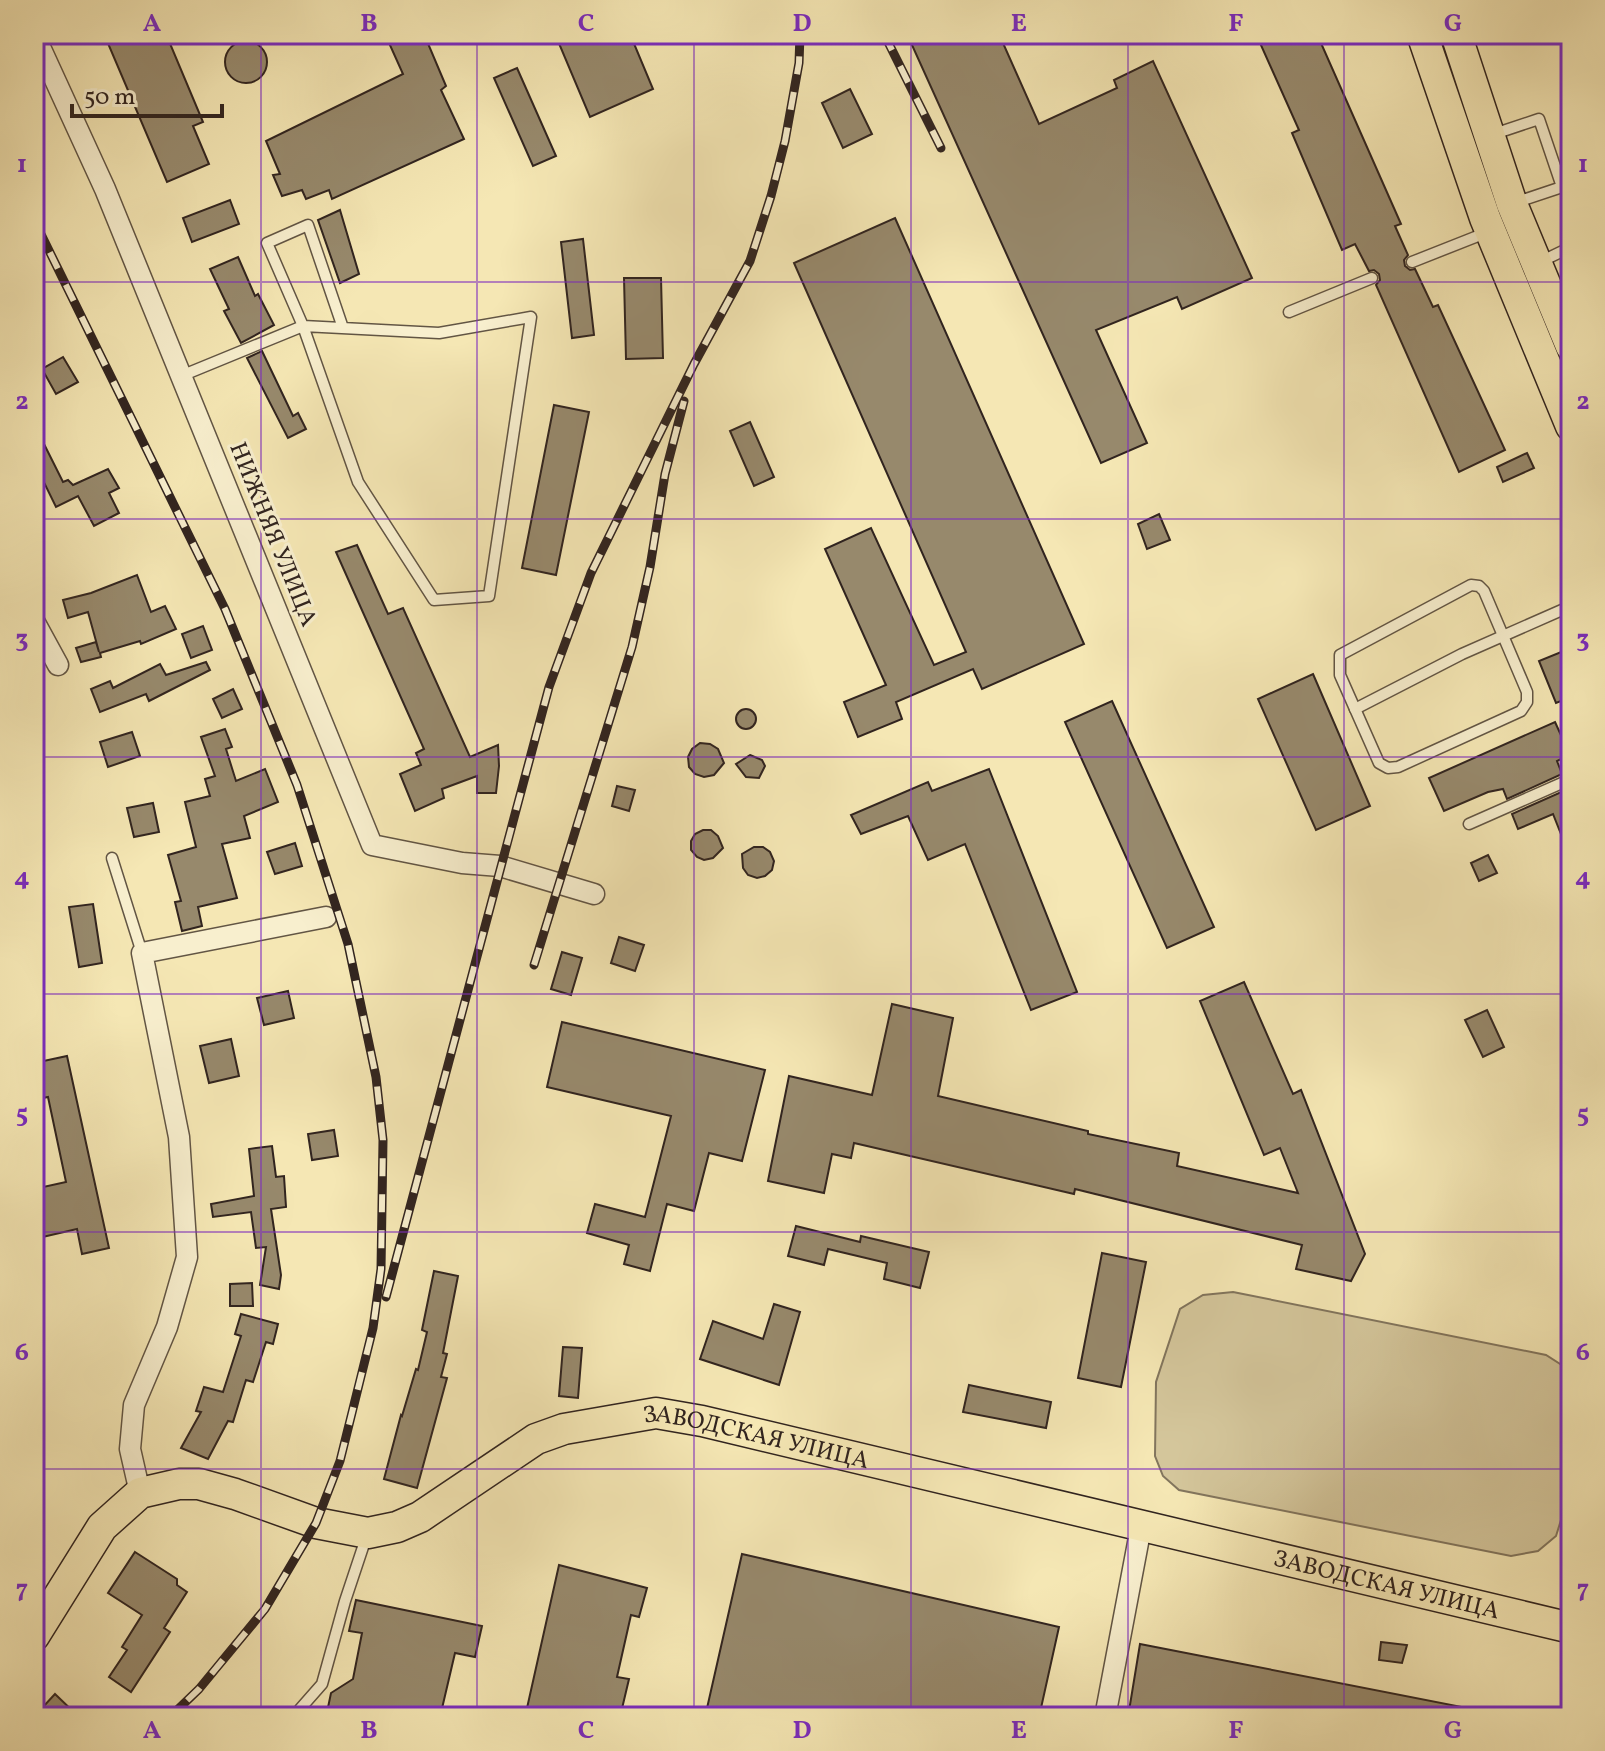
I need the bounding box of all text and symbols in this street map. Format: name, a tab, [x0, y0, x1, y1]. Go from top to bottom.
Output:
text: A	[143, 6, 162, 42]
text: B	[360, 6, 378, 42]
text: C	[578, 6, 594, 42]
text: D	[792, 6, 812, 42]
text: E	[1011, 6, 1027, 42]
text: F	[1228, 6, 1244, 42]
text: G	[1444, 6, 1462, 42]
scale bar	[72, 68, 222, 118]
text: 50 m	[84, 81, 136, 115]
text: 1	[17, 147, 27, 183]
text: 1	[1578, 147, 1588, 183]
text: 2	[15, 384, 29, 420]
text: 2	[1576, 384, 1590, 420]
street label: НИЖНЯЯ УЛИЦА	[220, 437, 325, 632]
text: 3	[15, 622, 29, 658]
text: 3	[1576, 622, 1590, 658]
text: 4	[14, 860, 30, 896]
text: 4	[1575, 860, 1591, 896]
text: 5	[16, 1097, 28, 1133]
text: 5	[1577, 1097, 1589, 1133]
text: 6	[15, 1335, 29, 1371]
text: 6	[1576, 1335, 1590, 1371]
street label: ЗАВОДСКАЯ УЛИЦА	[641, 1398, 872, 1479]
street label: ЗАВОДСКАЯ УЛИЦА	[1270, 1543, 1503, 1629]
text: 7	[16, 1572, 28, 1608]
text: 7	[1577, 1572, 1589, 1608]
text: A	[143, 1713, 162, 1749]
text: B	[360, 1713, 378, 1749]
text: C	[578, 1713, 594, 1749]
text: D	[792, 1713, 812, 1749]
text: E	[1011, 1713, 1027, 1749]
text: F	[1228, 1713, 1244, 1749]
text: G	[1444, 1713, 1462, 1749]

